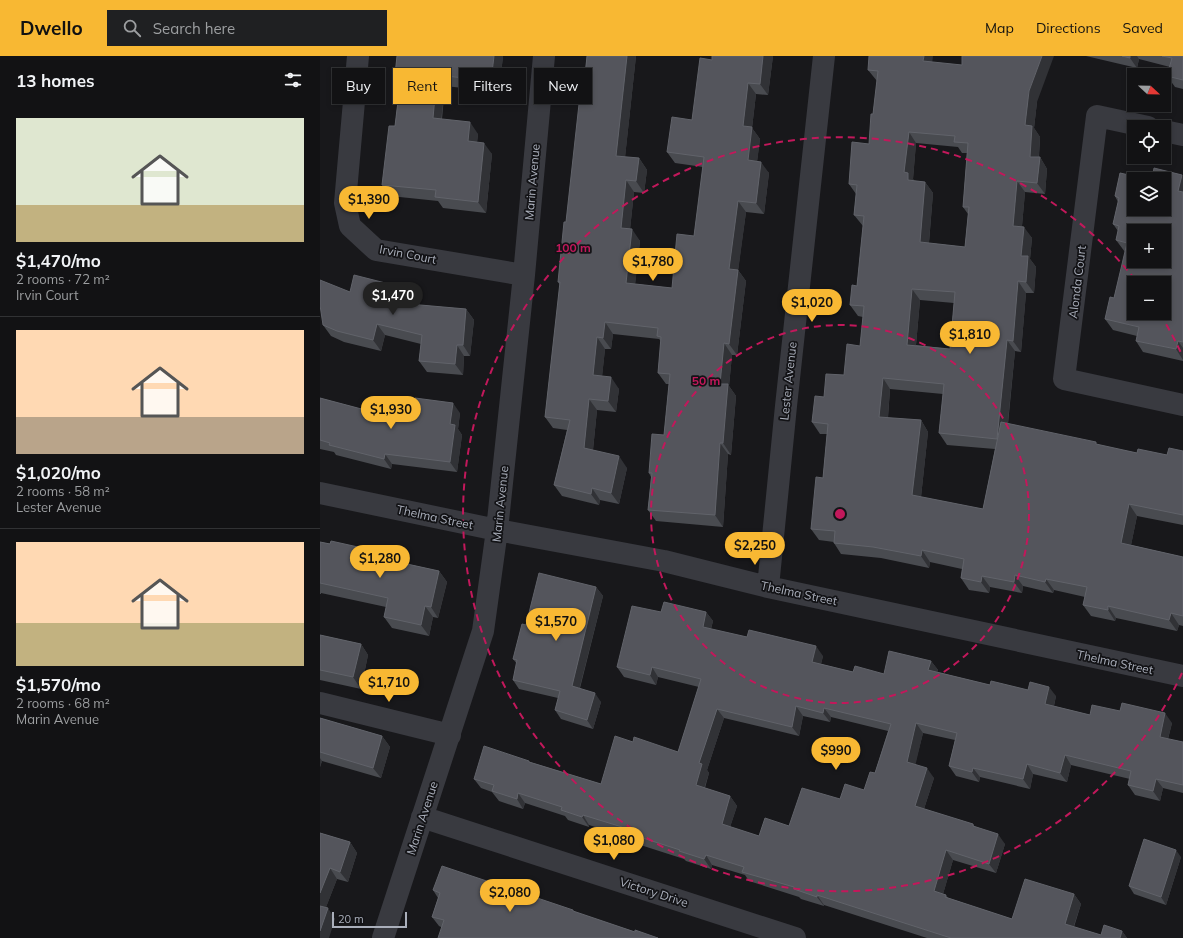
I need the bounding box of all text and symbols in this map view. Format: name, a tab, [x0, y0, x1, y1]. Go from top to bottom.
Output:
search box	[107, 10, 387, 46]
text: Dwello	[20, 16, 83, 40]
icon: search	[121, 17, 143, 39]
text: Search here	[153, 19, 235, 38]
text: Map	[985, 19, 1014, 37]
text: Directions	[1036, 19, 1101, 37]
text: Saved	[1123, 19, 1163, 37]
chip: Buy	[332, 68, 385, 104]
chip: Rent	[393, 68, 451, 104]
chip: Filters	[459, 68, 526, 104]
chip: New	[534, 68, 592, 104]
north arrow	[1127, 68, 1171, 112]
map controls	[1127, 68, 1171, 320]
icon: filters	[282, 69, 304, 91]
text: 13 homes	[16, 70, 95, 91]
button: locate	[1127, 120, 1171, 164]
street label: Marin Avenue	[521, 143, 543, 221]
icon: home	[124, 144, 196, 216]
button: layers	[1127, 172, 1171, 216]
pin: $1,390	[336, 186, 402, 220]
text: $1,390	[348, 191, 390, 207]
button: +	[1127, 224, 1171, 268]
text: 100 m	[555, 240, 591, 255]
street label: Irvin Court	[378, 241, 438, 267]
street label: Alonda Court	[1065, 245, 1089, 319]
pin: $1,780	[620, 248, 686, 282]
text: $1,470/mo	[16, 250, 101, 271]
text: $1,780	[632, 253, 674, 269]
text: 2 rooms · 72 m²	[16, 271, 110, 287]
button: −	[1127, 276, 1171, 320]
pin: $1,470	[360, 282, 426, 316]
text: Irvin Court	[16, 287, 78, 303]
text: $1,470	[372, 287, 414, 303]
pin: $1,020	[779, 289, 845, 323]
text: $1,020	[791, 294, 833, 310]
pin: $1,810	[937, 321, 1003, 355]
text: $1,810	[949, 326, 991, 342]
street label: Lester Avenue	[776, 341, 800, 421]
icon: home	[124, 356, 196, 428]
text: 50 m	[692, 373, 720, 388]
pin: $1,930	[358, 396, 424, 430]
text: $1,930	[370, 401, 412, 417]
text: $1,020/mo	[16, 462, 101, 483]
street label: Marin Avenue	[489, 465, 511, 543]
text: 2 rooms · 58 m²	[16, 483, 110, 499]
text: Lester Avenue	[16, 499, 101, 515]
street label: Thelma Street	[395, 502, 475, 532]
centre of rings	[833, 507, 847, 521]
pin: $2,250	[722, 532, 788, 566]
text: $2,250	[734, 537, 776, 553]
pin: $1,280	[347, 545, 413, 579]
text: $1,280	[359, 550, 401, 566]
icon: home	[124, 568, 196, 640]
street label: Thelma Street	[759, 578, 839, 608]
pin: $1,570	[523, 608, 589, 642]
text: $1,570	[535, 613, 577, 629]
street label: Thelma Street	[1075, 647, 1155, 677]
pin: $1,710	[356, 669, 422, 703]
text: $1,570/mo	[16, 674, 101, 695]
text: $1,710	[368, 674, 410, 690]
text: 2 rooms · 68 m²	[16, 695, 110, 711]
text: Marin Avenue	[16, 711, 99, 727]
pin: $990	[812, 737, 860, 771]
text: $990	[820, 742, 852, 758]
street label: Marin Avenue	[403, 779, 441, 857]
pin: $1,080	[581, 827, 647, 861]
text: $1,080	[593, 832, 635, 848]
street label: Victory Drive	[618, 874, 690, 910]
pin: $2,080	[477, 879, 543, 913]
text: $2,080	[489, 884, 531, 900]
scale bar	[332, 910, 407, 929]
text: 20 m	[338, 912, 364, 926]

